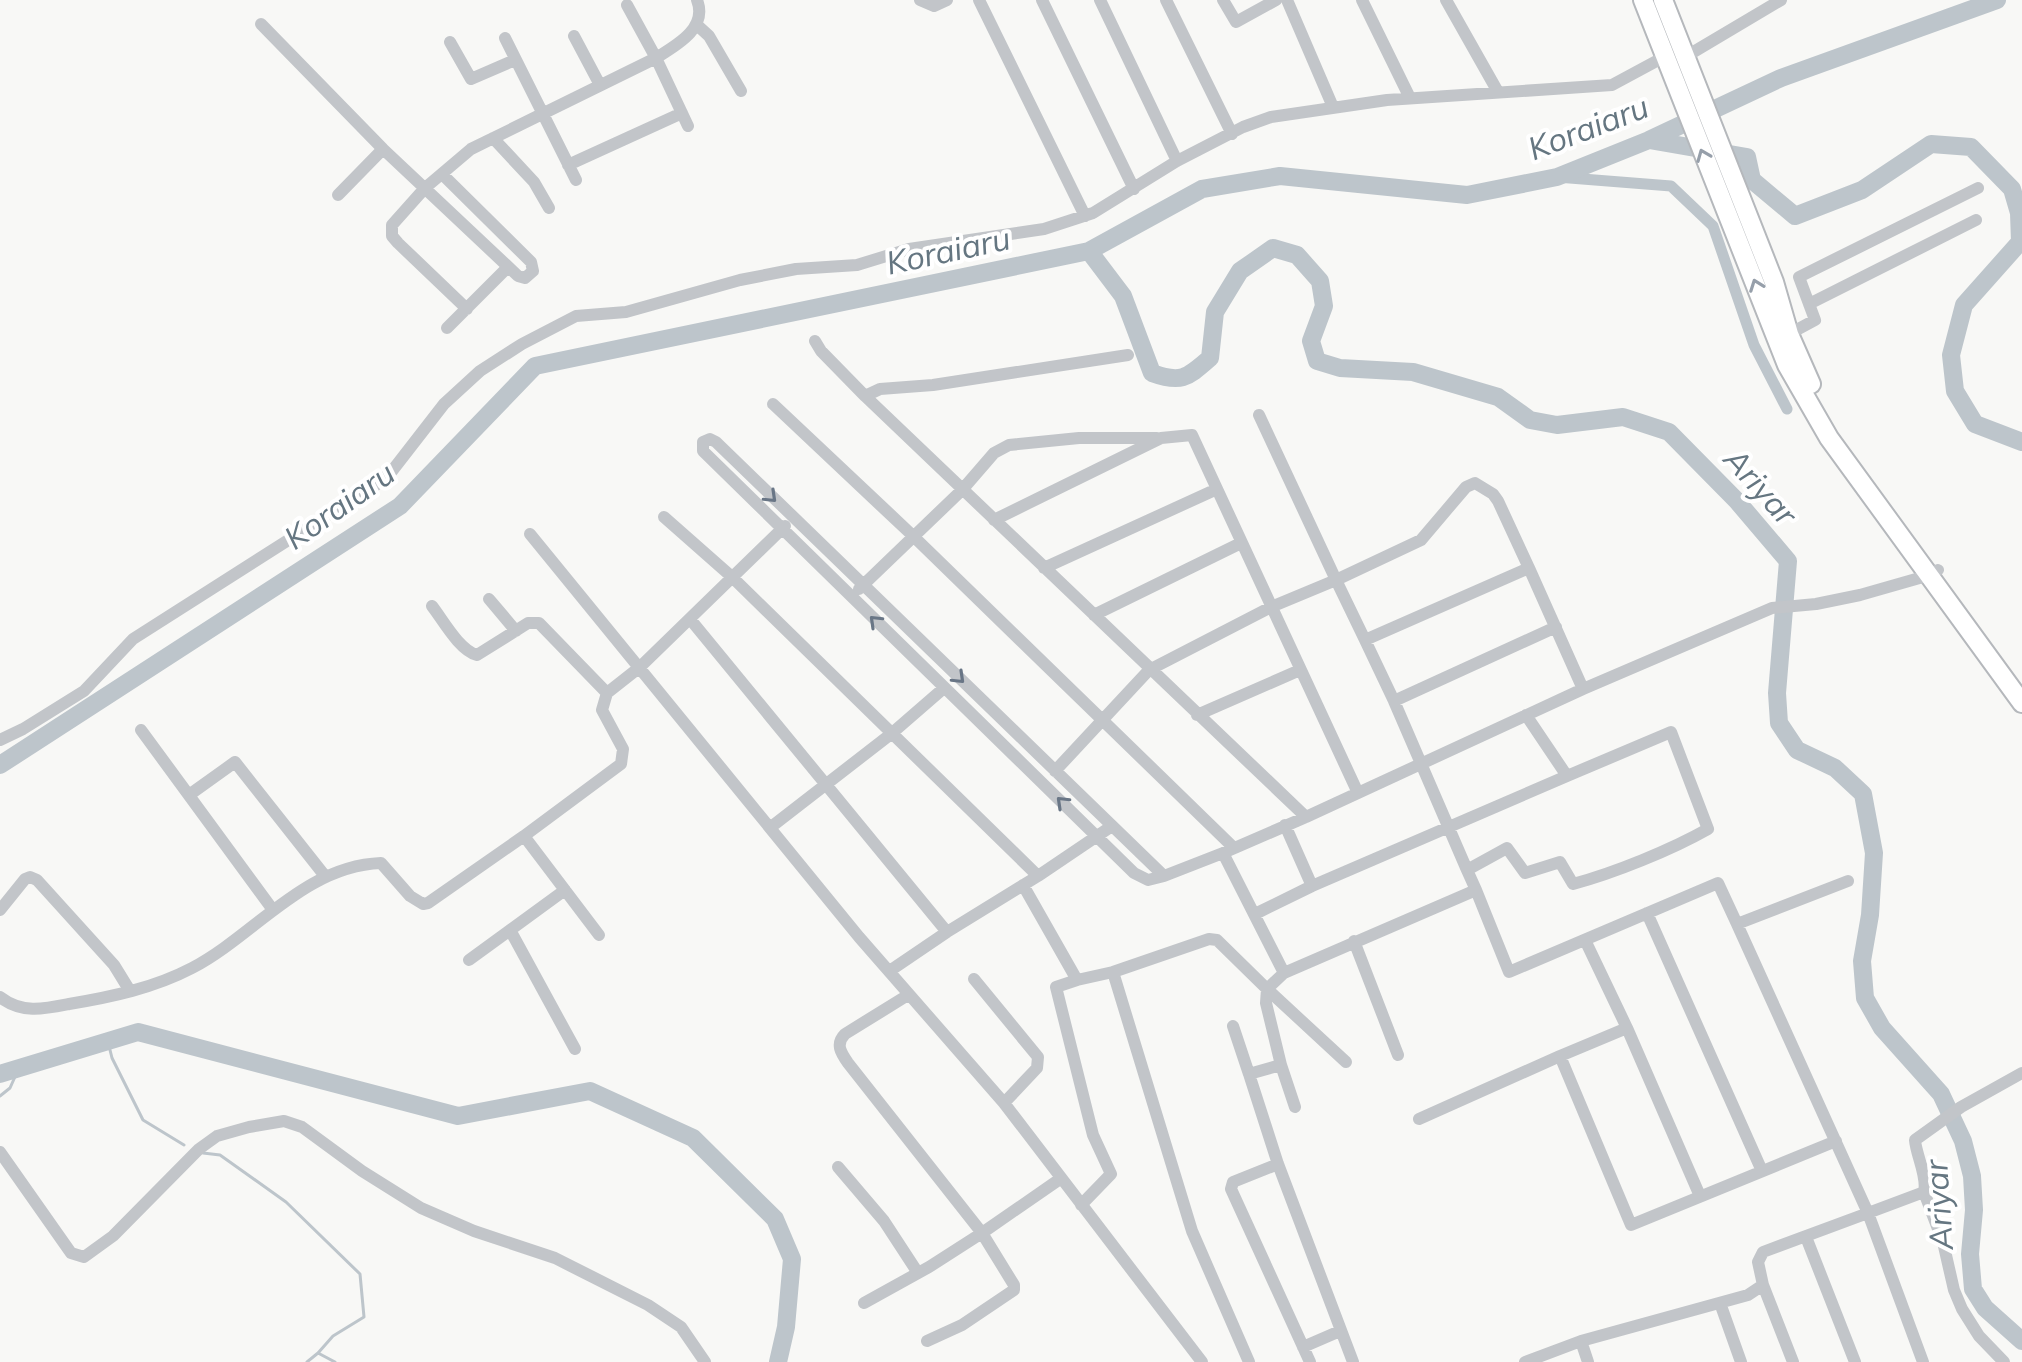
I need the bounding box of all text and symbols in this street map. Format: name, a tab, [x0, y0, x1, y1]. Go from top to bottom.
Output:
water label: Koraiaru	[1522, 86, 1654, 168]
one-way arrow	[1697, 149, 1713, 163]
water label: Koraiaru	[882, 217, 1014, 283]
one-way arrow	[1749, 279, 1766, 293]
water label: Ariyar	[1715, 438, 1807, 534]
water label: Koraiaru	[276, 453, 402, 557]
one-way arrow	[762, 488, 776, 502]
one-way arrow	[870, 616, 884, 630]
one-way arrow	[950, 669, 964, 684]
one-way arrow	[1057, 797, 1071, 811]
water label: Ariyar	[1915, 1157, 1961, 1252]

